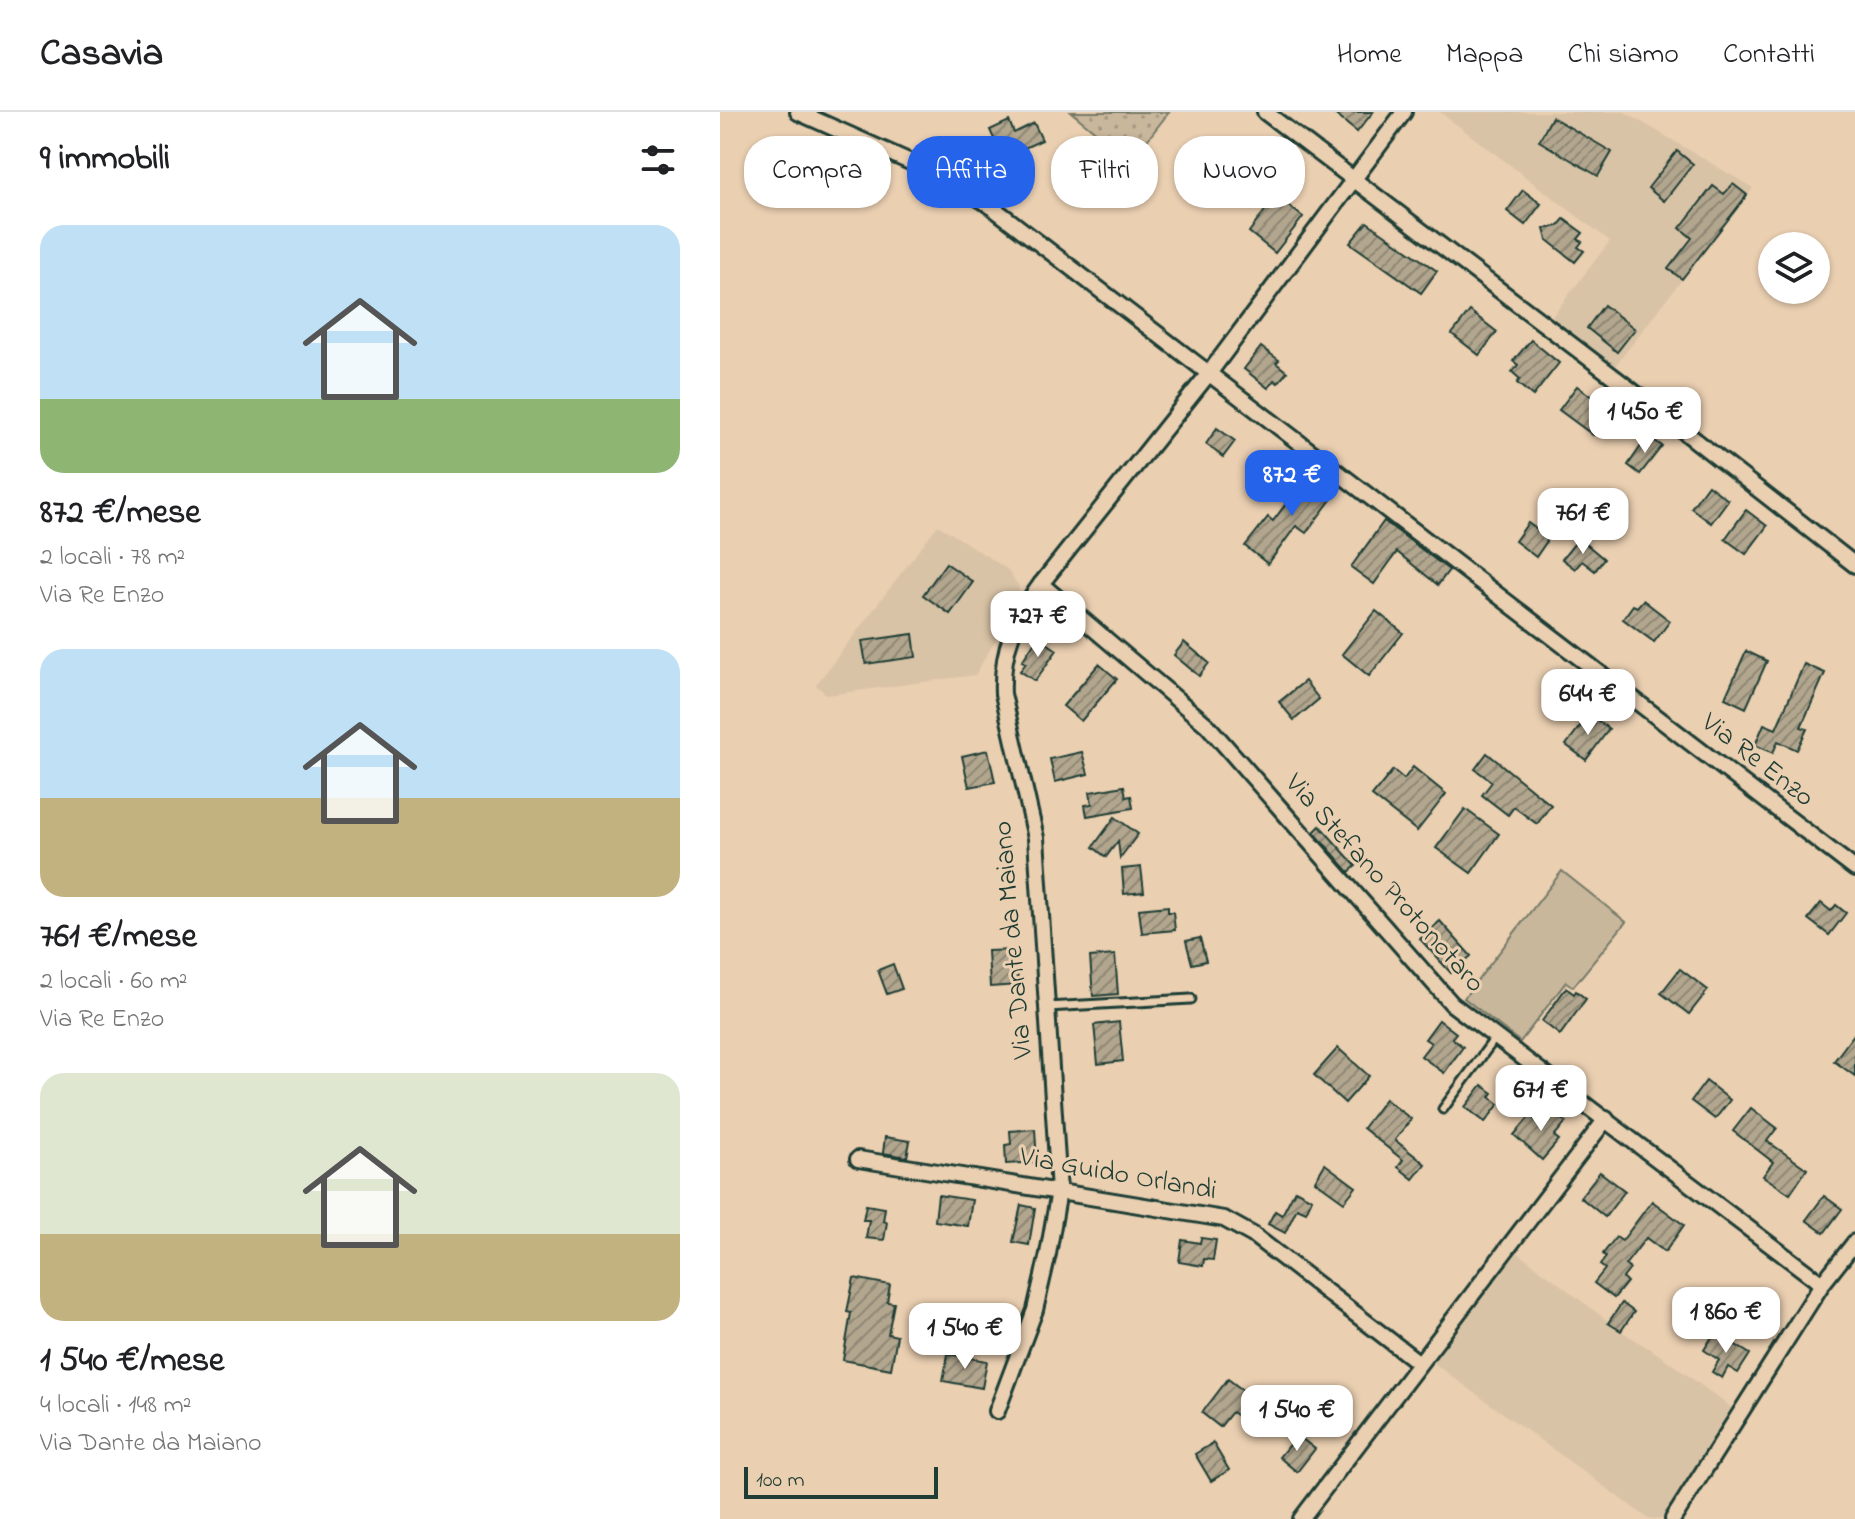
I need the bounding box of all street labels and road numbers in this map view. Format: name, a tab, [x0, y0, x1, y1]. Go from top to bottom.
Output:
street label: Via Re Enzo	[1691, 703, 1822, 818]
street label: Via Stefano Protonotaro	[1273, 764, 1494, 1003]
street label: Via Dante da Maiano	[983, 819, 1045, 1062]
street label: Via Guido Orlandi	[1015, 1137, 1220, 1212]

